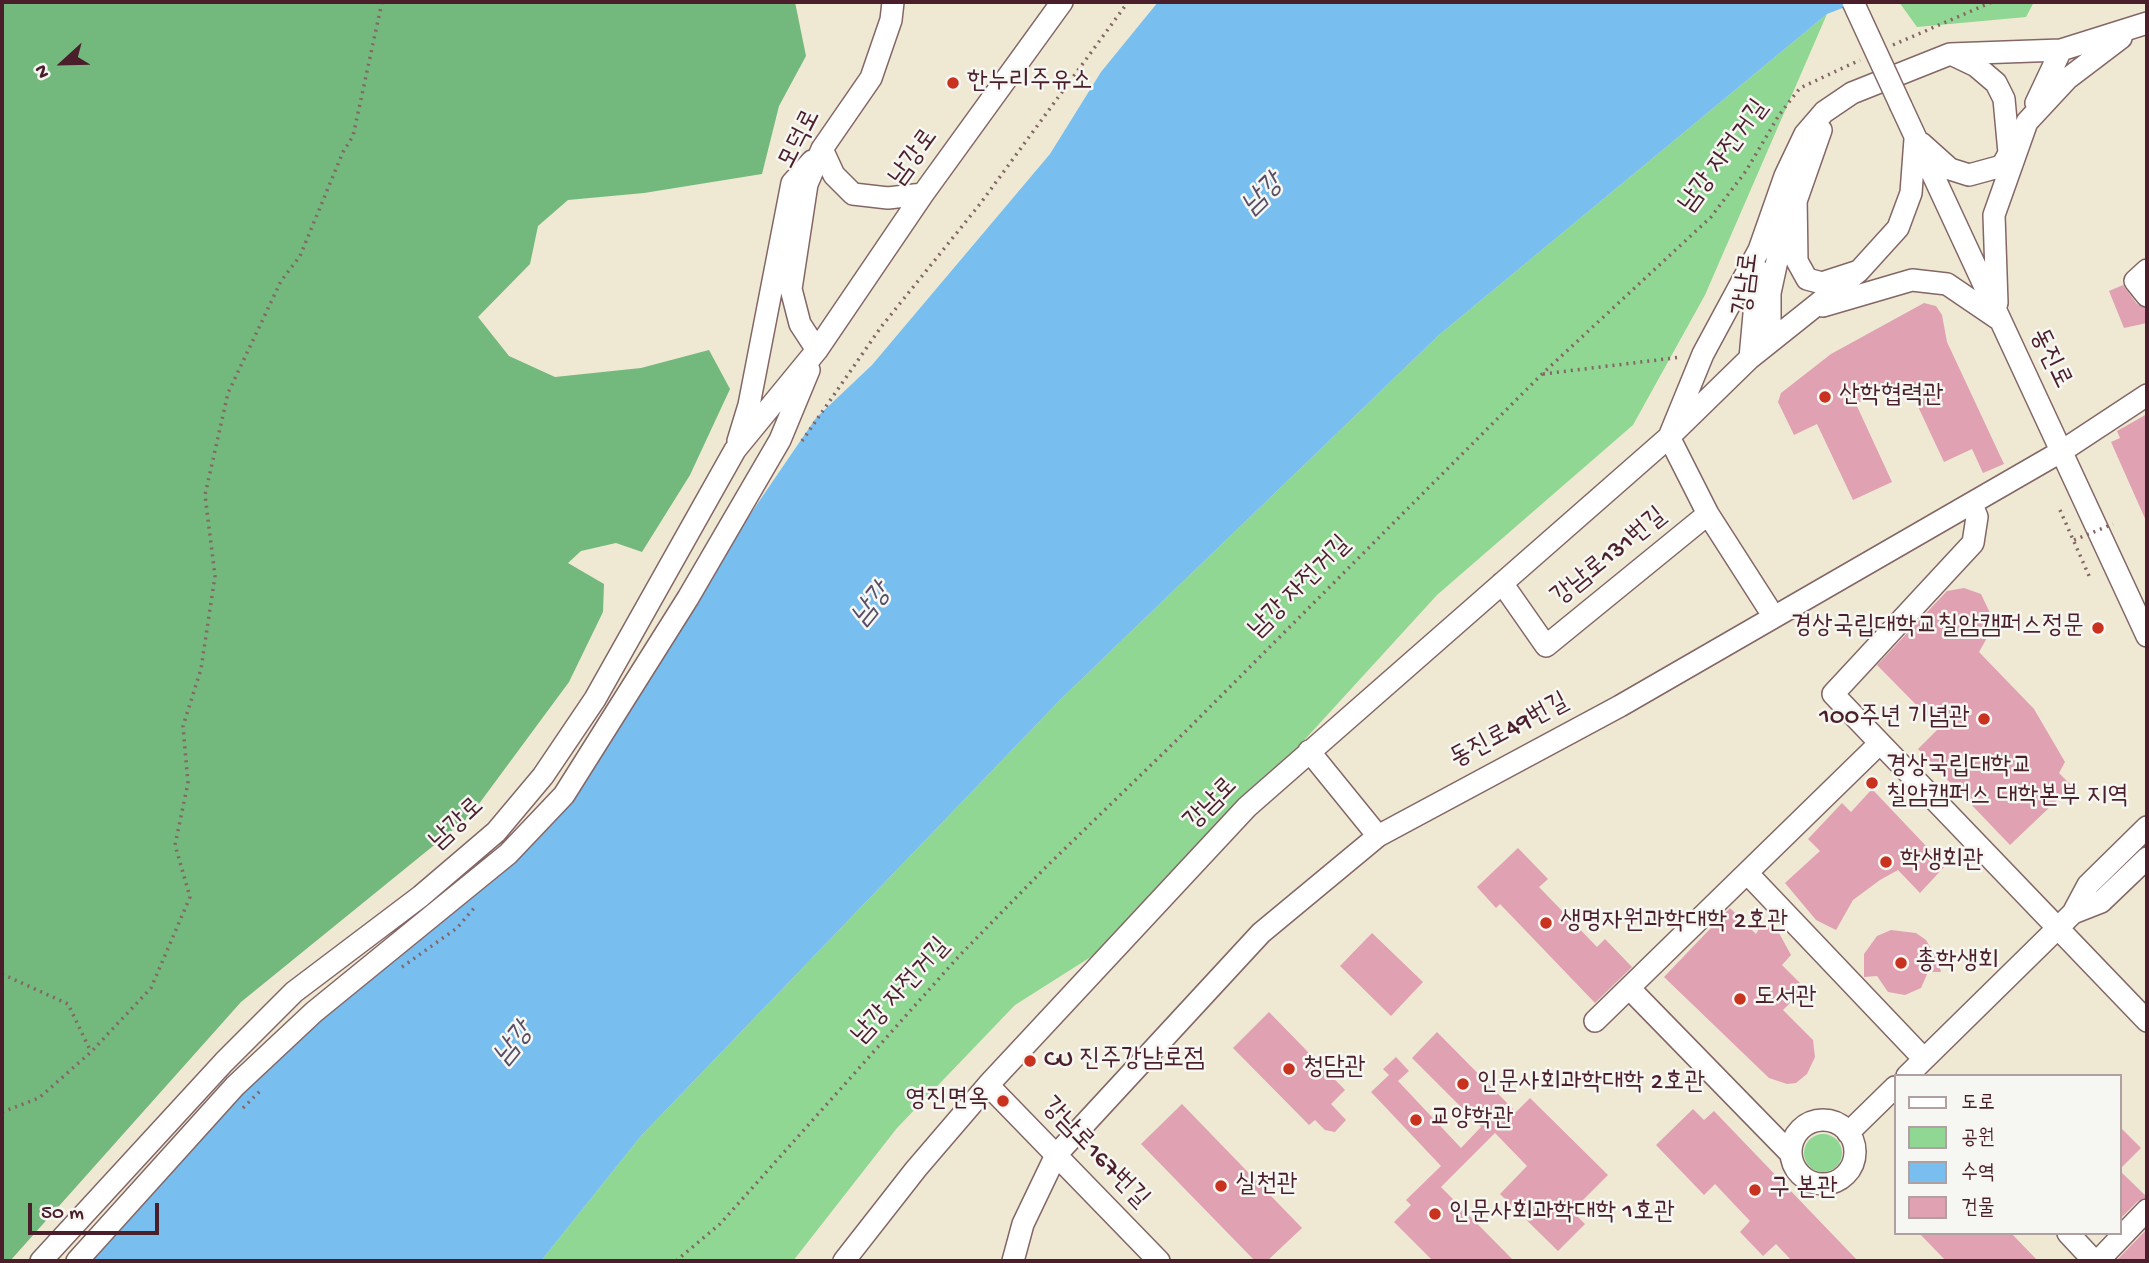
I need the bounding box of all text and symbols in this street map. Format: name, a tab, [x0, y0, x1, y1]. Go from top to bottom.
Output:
north arrow	[28, 28, 98, 98]
text: N	[30, 61, 56, 81]
place label: 한누리주유소	[967, 67, 1093, 99]
marker: 한누리주유소	[945, 75, 961, 91]
street label: 남강 자전거길	[1674, 95, 1776, 219]
street label: 모덕로	[773, 105, 829, 175]
street label: 남강로	[884, 123, 946, 193]
water label: 남강	[1236, 168, 1292, 224]
street label: 강남로	[1729, 251, 1767, 317]
street label: 동진로	[2021, 324, 2077, 394]
place label: 산학협력관	[1839, 381, 1944, 413]
marker: 산학협력관	[1817, 389, 1833, 405]
street label: 강남로131번길	[1546, 502, 1674, 614]
street label: 남강 자전거길	[1243, 530, 1359, 646]
water label: 남강	[846, 578, 900, 634]
place label: 경상국립대학교칠암캠퍼스정문	[1791, 612, 2084, 644]
marker: 경상국립대학교칠암캠퍼스정문	[2090, 620, 2106, 636]
street label: 동진로49번길	[1445, 688, 1575, 776]
place label: 100주년 기념관	[1819, 703, 1970, 735]
marker: 100주년 기념관	[1976, 711, 1992, 727]
place label: 경상국립대학교 칠암캠퍼스 대학본부 지역	[1886, 752, 2128, 814]
street label: 강남로	[1179, 772, 1245, 838]
marker: 경상국립대학교 칠암캠퍼스 대학본부 지역	[1864, 775, 1880, 791]
street label: 남강로	[424, 792, 492, 858]
place label: 학생회관	[1900, 846, 1984, 878]
marker: 학생회관	[1878, 854, 1894, 870]
place label: 생명자원과학대학 2호관	[1560, 907, 1788, 939]
marker: 생명자원과학대학 2호관	[1538, 915, 1554, 931]
street label: 남강 자전거길	[846, 933, 958, 1051]
place label: 총학생회	[1915, 947, 1999, 979]
marker: 총학생회	[1893, 955, 1909, 971]
place label: 도서관	[1754, 983, 1817, 1015]
marker: 도서관	[1732, 991, 1748, 1007]
water label: 남강	[488, 1017, 542, 1073]
place label: CU 진주강남로점	[1044, 1045, 1205, 1077]
marker: CU 진주강남로점	[1022, 1053, 1038, 1069]
place label: 청담관	[1303, 1053, 1366, 1085]
marker: 청담관	[1281, 1061, 1297, 1077]
place label: 인문사회과학대학 2호관	[1477, 1068, 1705, 1100]
legend	[1894, 1074, 2121, 1235]
marker: 인문사회과학대학 2호관	[1455, 1076, 1471, 1092]
place label: 영진면옥	[905, 1085, 989, 1117]
street label: 강남로167번길	[1034, 1092, 1154, 1216]
text: 도로	[1961, 1092, 1995, 1117]
marker: 영진면옥	[995, 1093, 1011, 1109]
place label: 교양학관	[1430, 1104, 1514, 1136]
marker: 교양학관	[1408, 1112, 1424, 1128]
text: 공원	[1961, 1127, 1995, 1152]
text: 수역	[1961, 1162, 1995, 1187]
place label: 실천관	[1235, 1170, 1298, 1202]
place label: 구 본관	[1769, 1174, 1838, 1206]
marker: 실천관	[1213, 1178, 1229, 1194]
marker: 구 본관	[1747, 1182, 1763, 1198]
scale bar	[32, 1190, 163, 1234]
text: 건물	[1961, 1197, 1995, 1222]
place label: 인문사회과학대학 1호관	[1449, 1198, 1675, 1230]
text: 50 m	[41, 1202, 84, 1227]
marker: 인문사회과학대학 1호관	[1427, 1206, 1443, 1222]

